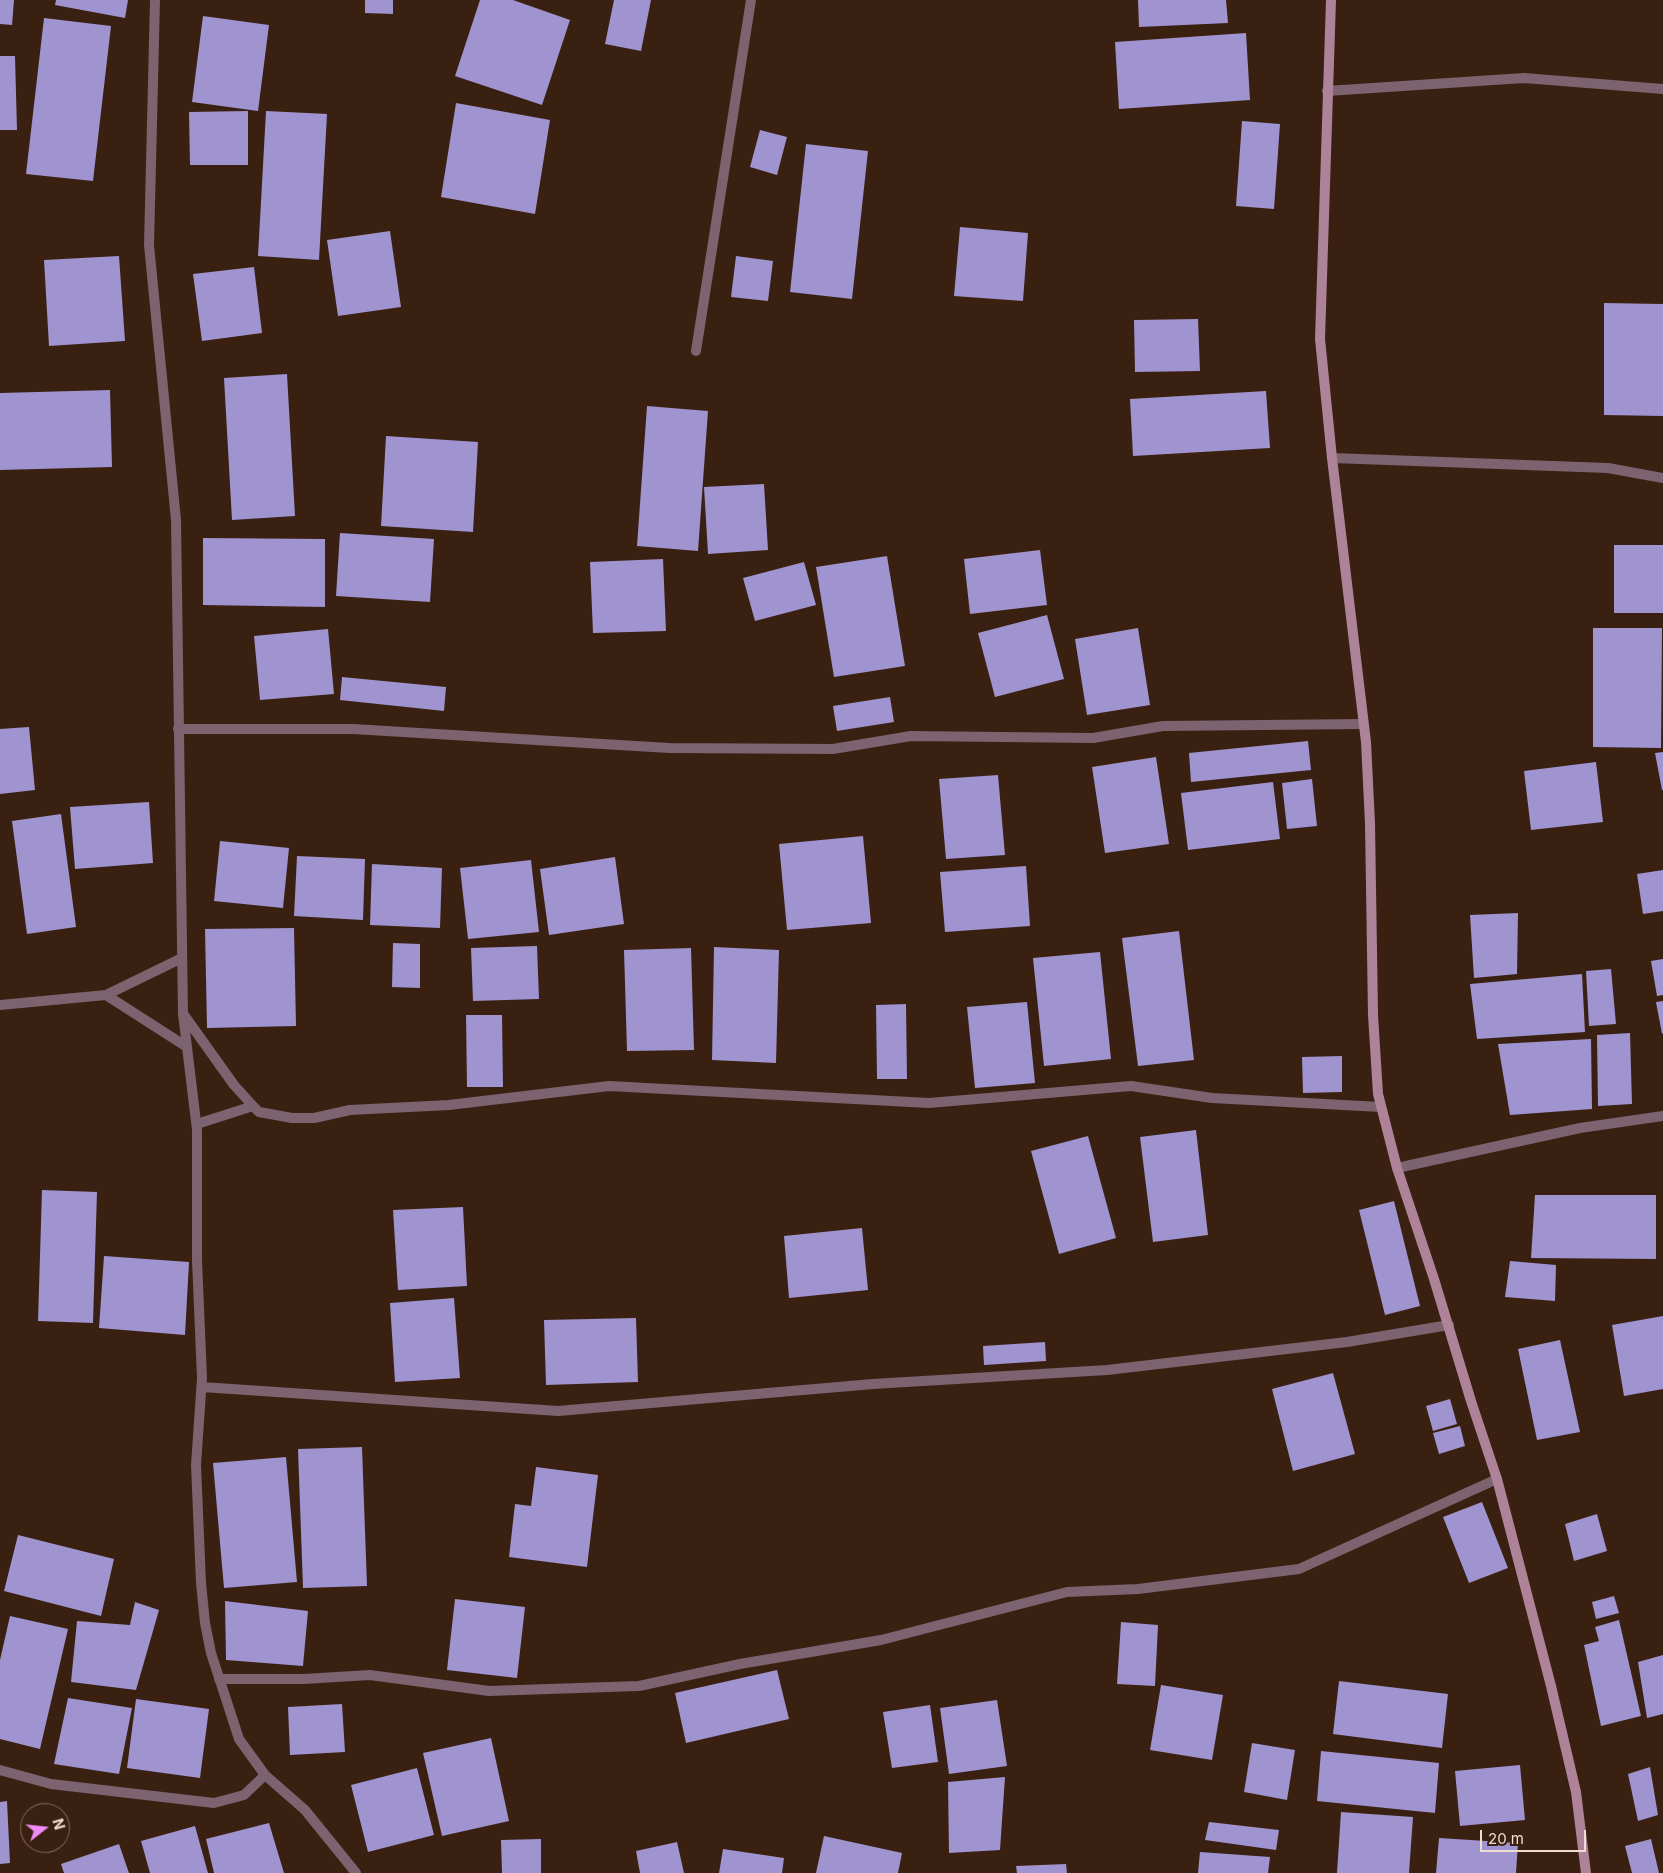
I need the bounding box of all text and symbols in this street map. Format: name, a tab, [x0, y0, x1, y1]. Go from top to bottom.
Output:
north arrow	[20, 1803, 70, 1853]
text: N	[49, 1817, 69, 1831]
scale bar	[1483, 1820, 1589, 1852]
text: 20 m	[1488, 1829, 1524, 1848]

